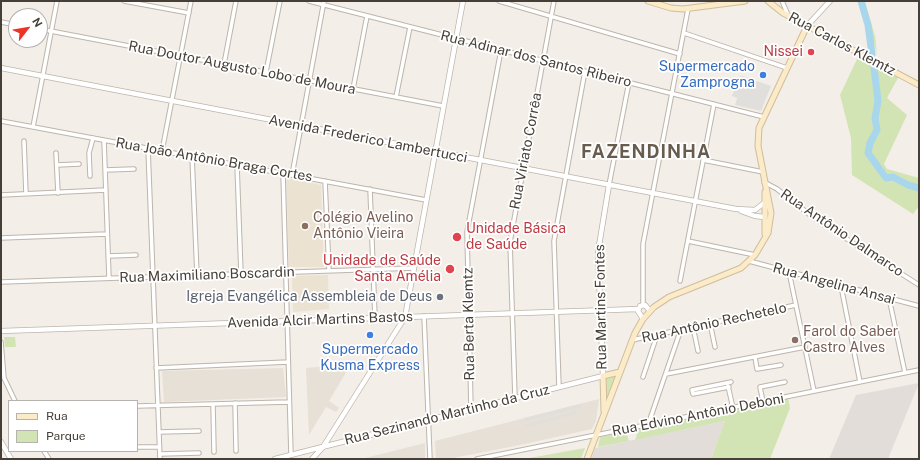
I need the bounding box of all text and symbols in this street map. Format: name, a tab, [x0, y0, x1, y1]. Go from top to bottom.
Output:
north arrow	[8, 8, 48, 48]
street label: Rua Carlos Klemtz	[786, 9, 898, 79]
text: N	[30, 16, 45, 29]
street label: Rua Adinar dos Santos Ribeiro	[439, 27, 633, 91]
street label: Rua Doutor Augusto Lobo de Moura	[127, 38, 357, 98]
place label: Nissei	[763, 44, 803, 60]
marker: Nissei	[806, 47, 816, 57]
place label: Supermercado Zamprogna	[659, 59, 755, 92]
marker: Supermercado Zamprogna	[758, 70, 768, 80]
street label: Rua Viriato Corrêa	[506, 91, 546, 211]
street label: Avenida Frederico Lambertucci	[267, 111, 469, 167]
street label: Rua João Antônio Braga Cortes	[114, 134, 314, 186]
district label: FAZENDINHA	[581, 141, 711, 163]
street label: Rua Antônio Dalmarco	[777, 186, 907, 280]
place label: Colégio Avelino Antônio Vieira	[313, 210, 413, 242]
marker: Colégio Avelino Antônio Vieira	[300, 221, 310, 231]
place label: Unidade Básica de Saúde	[466, 221, 566, 254]
marker: Unidade Básica de Saúde	[451, 231, 463, 243]
street label: Rua Martins Fontes	[592, 244, 610, 370]
place label: Unidade de Saúde Santa Amélia	[323, 253, 441, 286]
street label: Rua Angelina Ansai	[771, 260, 897, 308]
marker: Unidade de Saúde Santa Amélia	[444, 263, 456, 275]
street label: Rua Maximiliano Boscardin	[119, 264, 295, 286]
street label: Rua Berta Klemtz	[460, 267, 478, 381]
place label: Igreja Evangélica Assembleia de Deus	[186, 289, 432, 305]
marker: Igreja Evangélica Assembleia de Deus	[435, 292, 445, 302]
street label: Rua Antônio Rechetelo	[640, 299, 788, 347]
street label: Avenida Alcir Martins Bastos	[227, 308, 413, 332]
place label: Farol do Saber Castro Alves	[803, 324, 898, 356]
marker: Supermercado Kusma Express	[365, 330, 375, 340]
marker: Farol do Saber Castro Alves	[790, 335, 800, 345]
place label: Supermercado Kusma Express	[320, 342, 420, 374]
street label: Rua Sezinando Martinho da Cruz	[343, 381, 551, 449]
street label: Rua Edvino Antônio Deboni	[611, 390, 785, 440]
legend	[8, 400, 138, 452]
text: Rua	[46, 409, 68, 423]
text: Parque	[46, 429, 86, 443]

